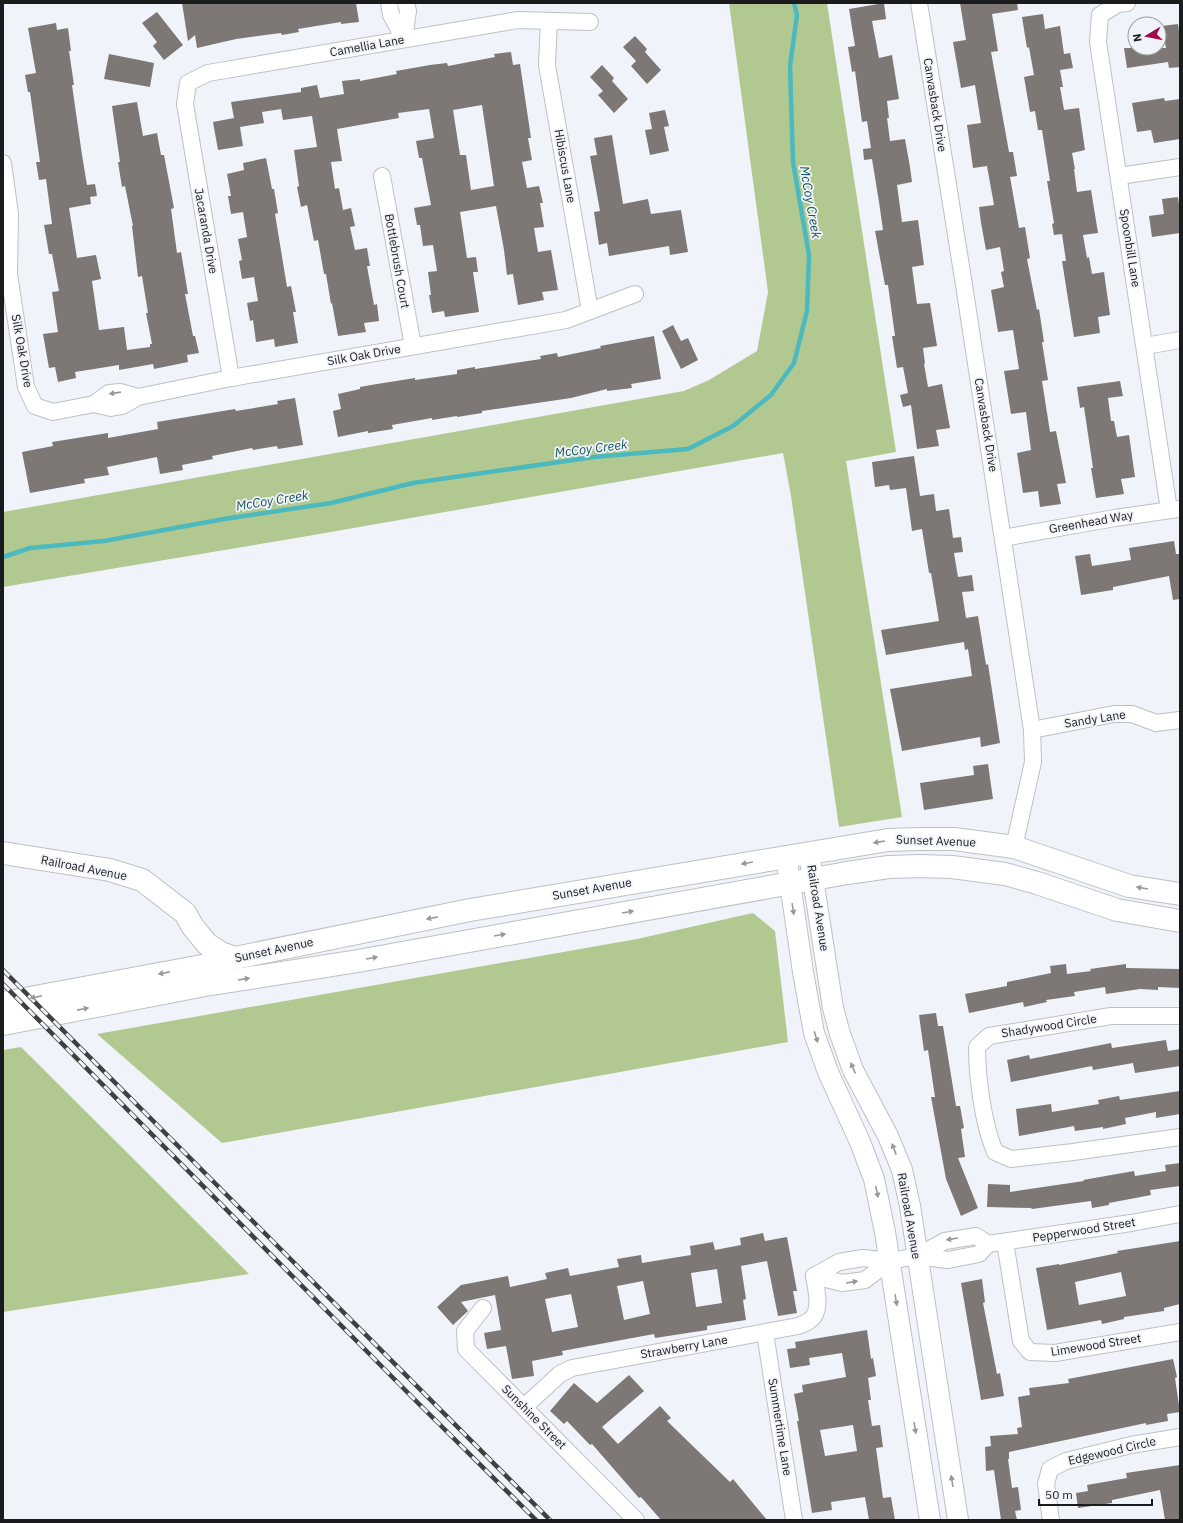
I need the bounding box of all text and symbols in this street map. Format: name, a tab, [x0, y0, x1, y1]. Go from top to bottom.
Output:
north arrow	[1127, 16, 1167, 56]
street label: Camellia Lane	[328, 32, 406, 59]
text: N	[1130, 33, 1145, 43]
street label: Canvasback Drive	[921, 57, 950, 153]
street label: Hibiscus Lane	[552, 128, 579, 204]
water label: McCoy Creek	[796, 165, 825, 240]
street label: Jacaranda Drive	[192, 187, 221, 275]
street label: Spoonbill Lane	[1117, 208, 1144, 289]
street label: Bottlebrush Court	[382, 212, 413, 310]
street label: Silk Oak Drive	[9, 313, 36, 389]
street label: Silk Oak Drive	[326, 341, 402, 368]
street label: Canvasback Drive	[972, 377, 1001, 473]
one-way arrow	[108, 390, 121, 396]
water label: McCoy Creek	[554, 436, 629, 461]
water label: McCoy Creek	[235, 486, 310, 515]
street label: Greenhead Way	[1048, 507, 1134, 536]
street label: Sandy Lane	[1063, 706, 1127, 731]
street label: Sunset Avenue	[896, 832, 977, 849]
one-way arrow	[873, 839, 885, 845]
street label: Railroad Avenue	[40, 852, 129, 883]
one-way arrow	[741, 860, 753, 866]
street label: Railroad Avenue	[804, 863, 833, 953]
street label: Sunset Avenue	[551, 874, 633, 903]
one-way arrow	[1135, 885, 1148, 891]
one-way arrow	[791, 903, 797, 915]
one-way arrow	[622, 909, 634, 915]
one-way arrow	[426, 915, 438, 921]
one-way arrow	[494, 932, 506, 938]
street label: Sunset Avenue	[233, 934, 315, 965]
one-way arrow	[366, 955, 378, 961]
one-way arrow	[158, 970, 170, 976]
one-way arrow	[238, 976, 250, 982]
one-way arrow	[30, 995, 42, 1001]
one-way arrow	[77, 1006, 89, 1012]
street label: Shadywood Circle	[1000, 1011, 1098, 1040]
one-way arrow	[813, 1031, 819, 1043]
one-way arrow	[850, 1063, 856, 1074]
one-way arrow	[890, 1143, 896, 1155]
street label: Railroad Avenue	[895, 1171, 925, 1261]
one-way arrow	[874, 1186, 880, 1198]
street label: Pepperwood Street	[1031, 1214, 1136, 1245]
one-way arrow	[946, 1237, 958, 1243]
one-way arrow	[846, 1279, 858, 1285]
one-way arrow	[893, 1294, 899, 1306]
street label: Limewood Street	[1050, 1330, 1142, 1359]
street label: Strawberry Lane	[639, 1331, 729, 1362]
street label: Summertime Lane	[765, 1377, 796, 1477]
street label: Sunshine Street	[499, 1381, 570, 1452]
one-way arrow	[913, 1422, 919, 1434]
street label: Edgewood Circle	[1066, 1433, 1158, 1468]
one-way arrow	[949, 1475, 955, 1488]
scale bar	[1039, 1481, 1152, 1507]
text: 50 m	[1045, 1487, 1073, 1502]

